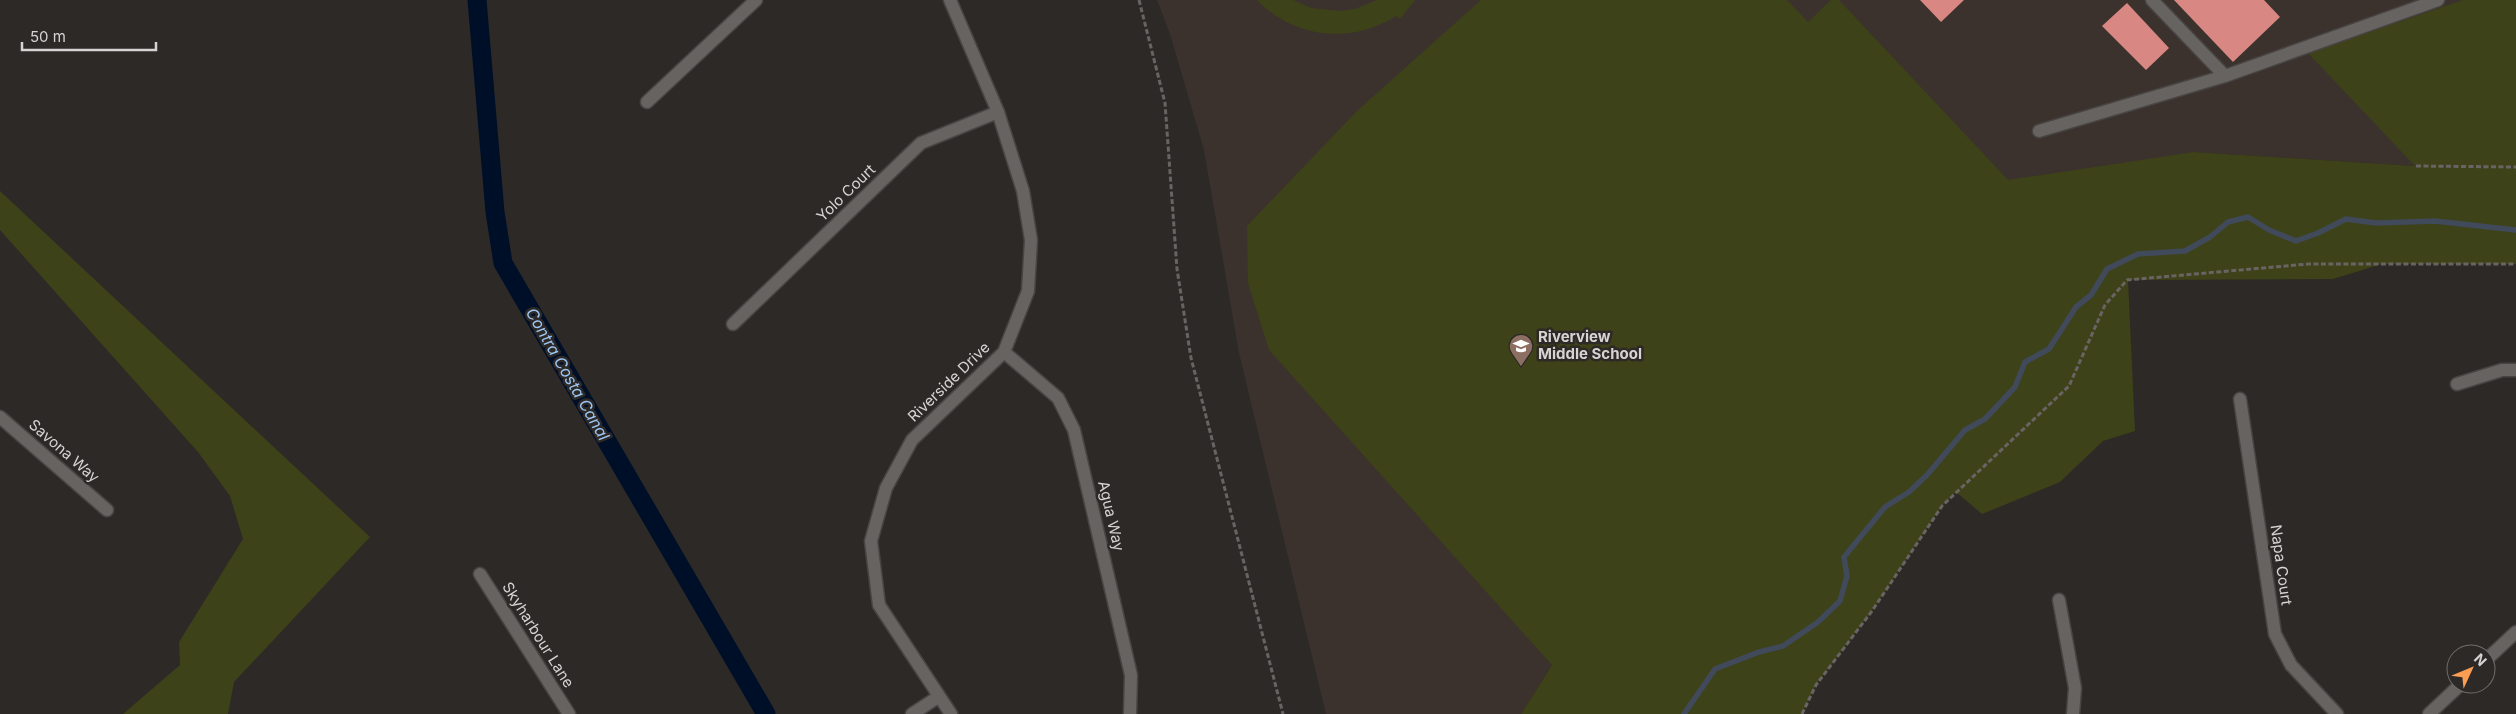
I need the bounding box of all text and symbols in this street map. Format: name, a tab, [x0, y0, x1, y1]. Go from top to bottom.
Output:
scale bar	[22, 20, 156, 52]
text: 50 m	[30, 27, 66, 46]
street label: Yolo Court	[812, 160, 879, 225]
water label: Contra Costa Canal	[522, 304, 614, 444]
place label: Riverview Middle School	[1538, 327, 1642, 363]
school or university icon: Riverview Middle School	[1508, 333, 1534, 367]
street label: Riverside Drive	[904, 338, 994, 426]
street label: Savona Way	[25, 415, 104, 487]
street label: Agua Way	[1094, 479, 1129, 554]
street label: Napa Court	[2266, 523, 2297, 607]
street label: Skyharbour Lane	[498, 578, 579, 691]
north arrow	[2446, 644, 2496, 694]
text: N	[2471, 650, 2491, 669]

